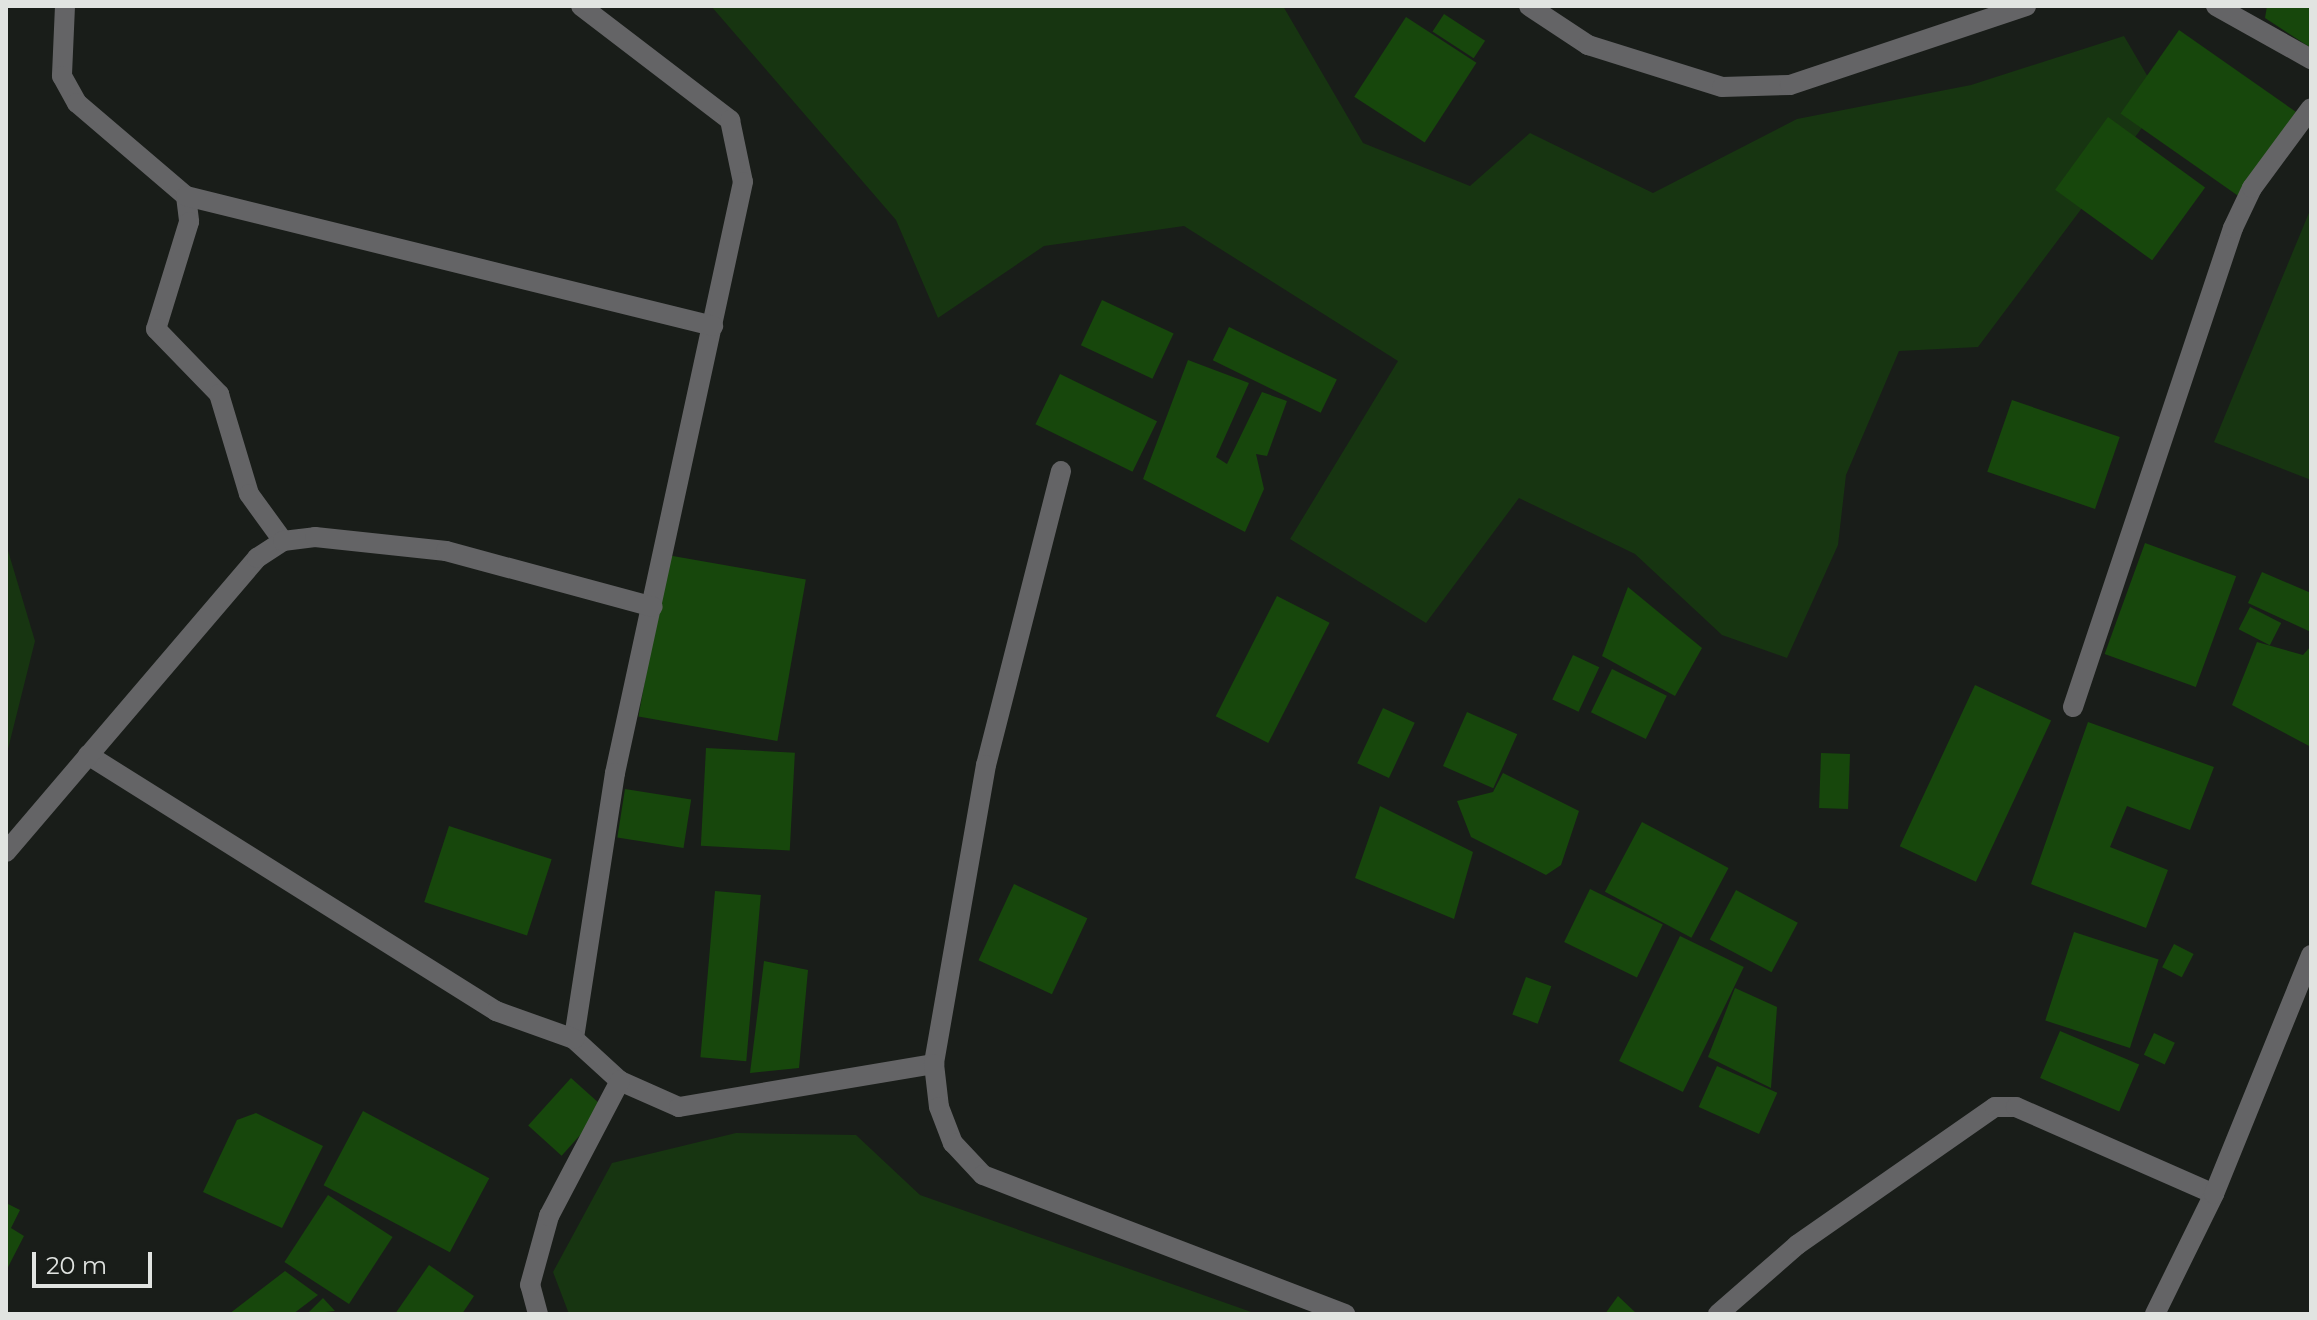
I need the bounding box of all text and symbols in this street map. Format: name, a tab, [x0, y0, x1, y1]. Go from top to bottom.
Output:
scale bar	[36, 1236, 156, 1286]
text: 20 m	[46, 1251, 107, 1280]

